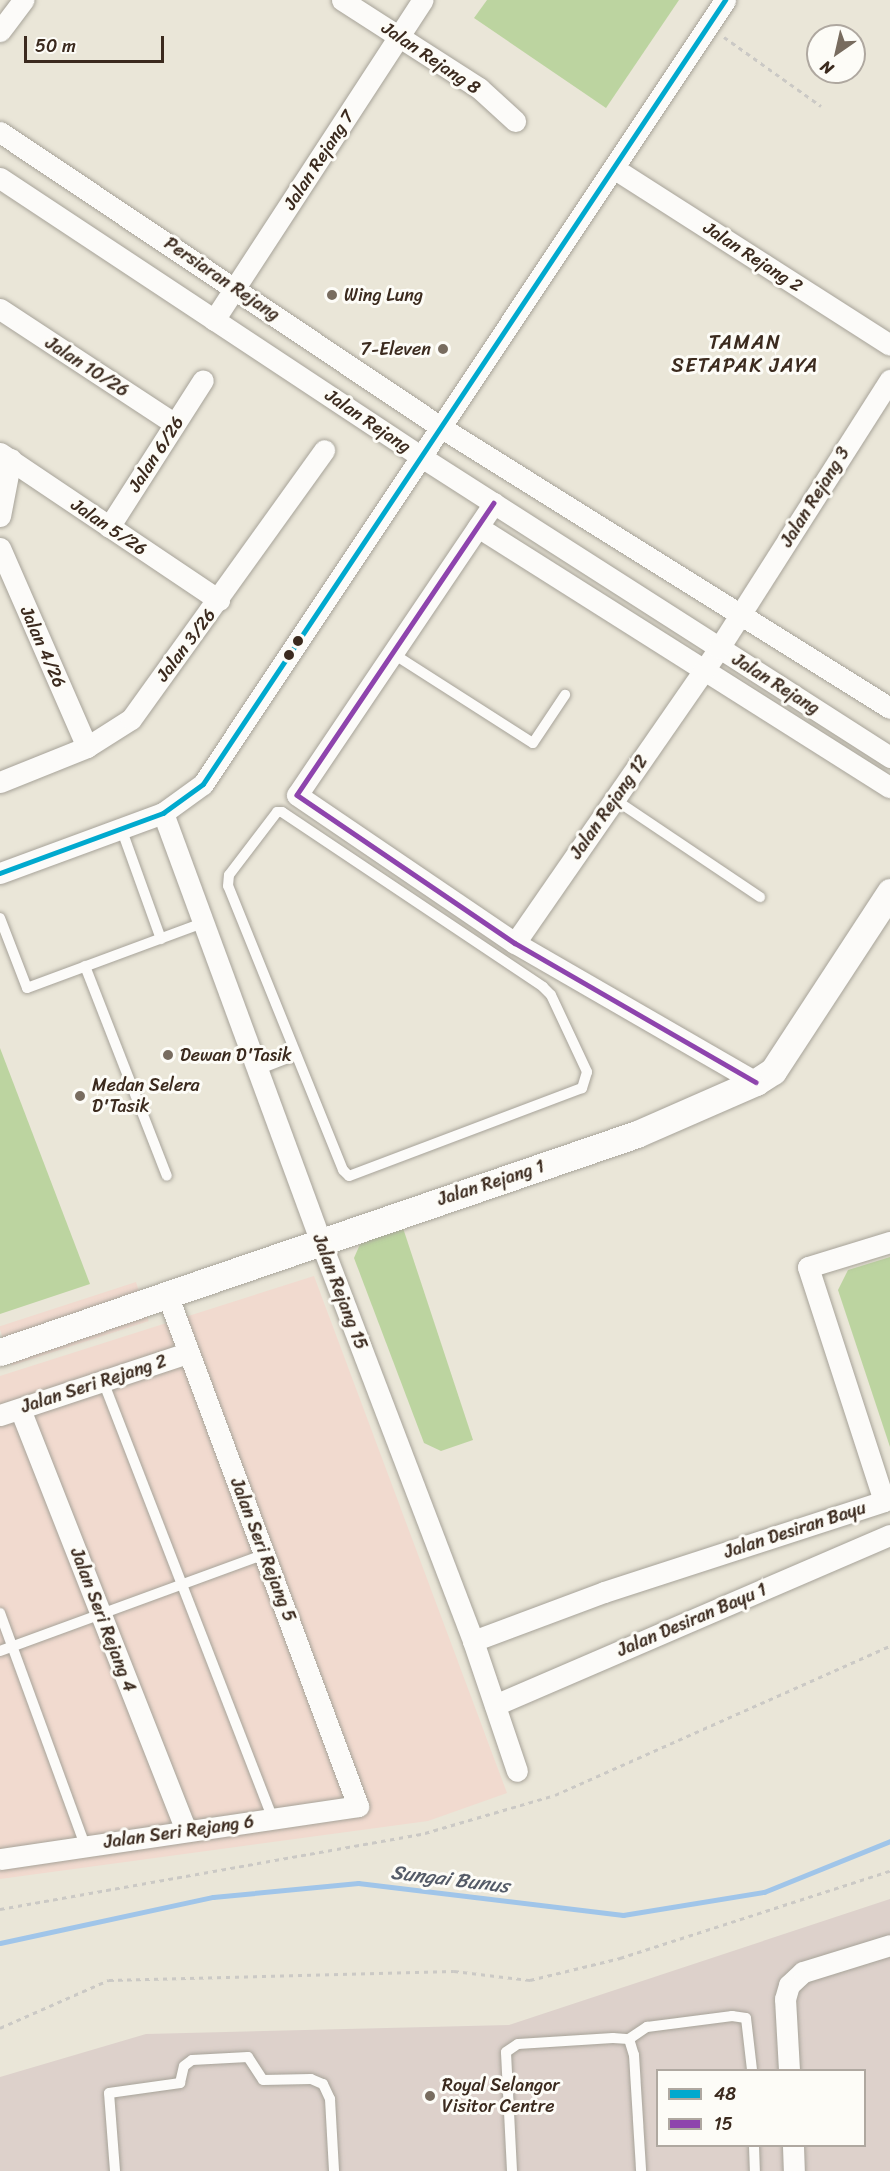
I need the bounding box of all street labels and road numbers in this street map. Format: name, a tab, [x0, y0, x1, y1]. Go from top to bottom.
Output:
street label: Jalan Rejang 8	[377, 17, 485, 99]
street label: Jalan Rejang 7	[279, 106, 359, 214]
street label: Jalan Rejang 2	[699, 217, 807, 297]
street label: Persiaran Rejang	[160, 232, 284, 326]
street label: Jalan 10/26	[41, 332, 133, 402]
street label: Jalan Rejang	[321, 384, 415, 458]
street label: Jalan 6/26	[124, 412, 188, 496]
street label: Jalan Rejang 3	[776, 443, 854, 551]
street label: Jalan 5/26	[67, 494, 151, 560]
street label: Jalan 4/26	[15, 603, 71, 691]
street label: Jalan 3/26	[152, 604, 220, 686]
street label: Jalan Rejang	[728, 648, 824, 720]
street label: Jalan Rejang 12	[565, 751, 653, 863]
street label: Jalan Rejang 1	[434, 1155, 548, 1211]
street label: Jalan Rejang 15	[308, 1231, 372, 1353]
street label: Jalan Seri Rejang 2	[18, 1350, 170, 1418]
street label: Jalan Seri Rejang 5	[225, 1475, 301, 1625]
street label: Jalan Desiran Bayu	[721, 1497, 869, 1563]
street label: Jalan Seri Rejang 4	[65, 1545, 141, 1695]
street label: Jalan Desiran Bayu 1	[613, 1578, 771, 1662]
street label: Jalan Seri Rejang 6	[102, 1811, 256, 1853]

